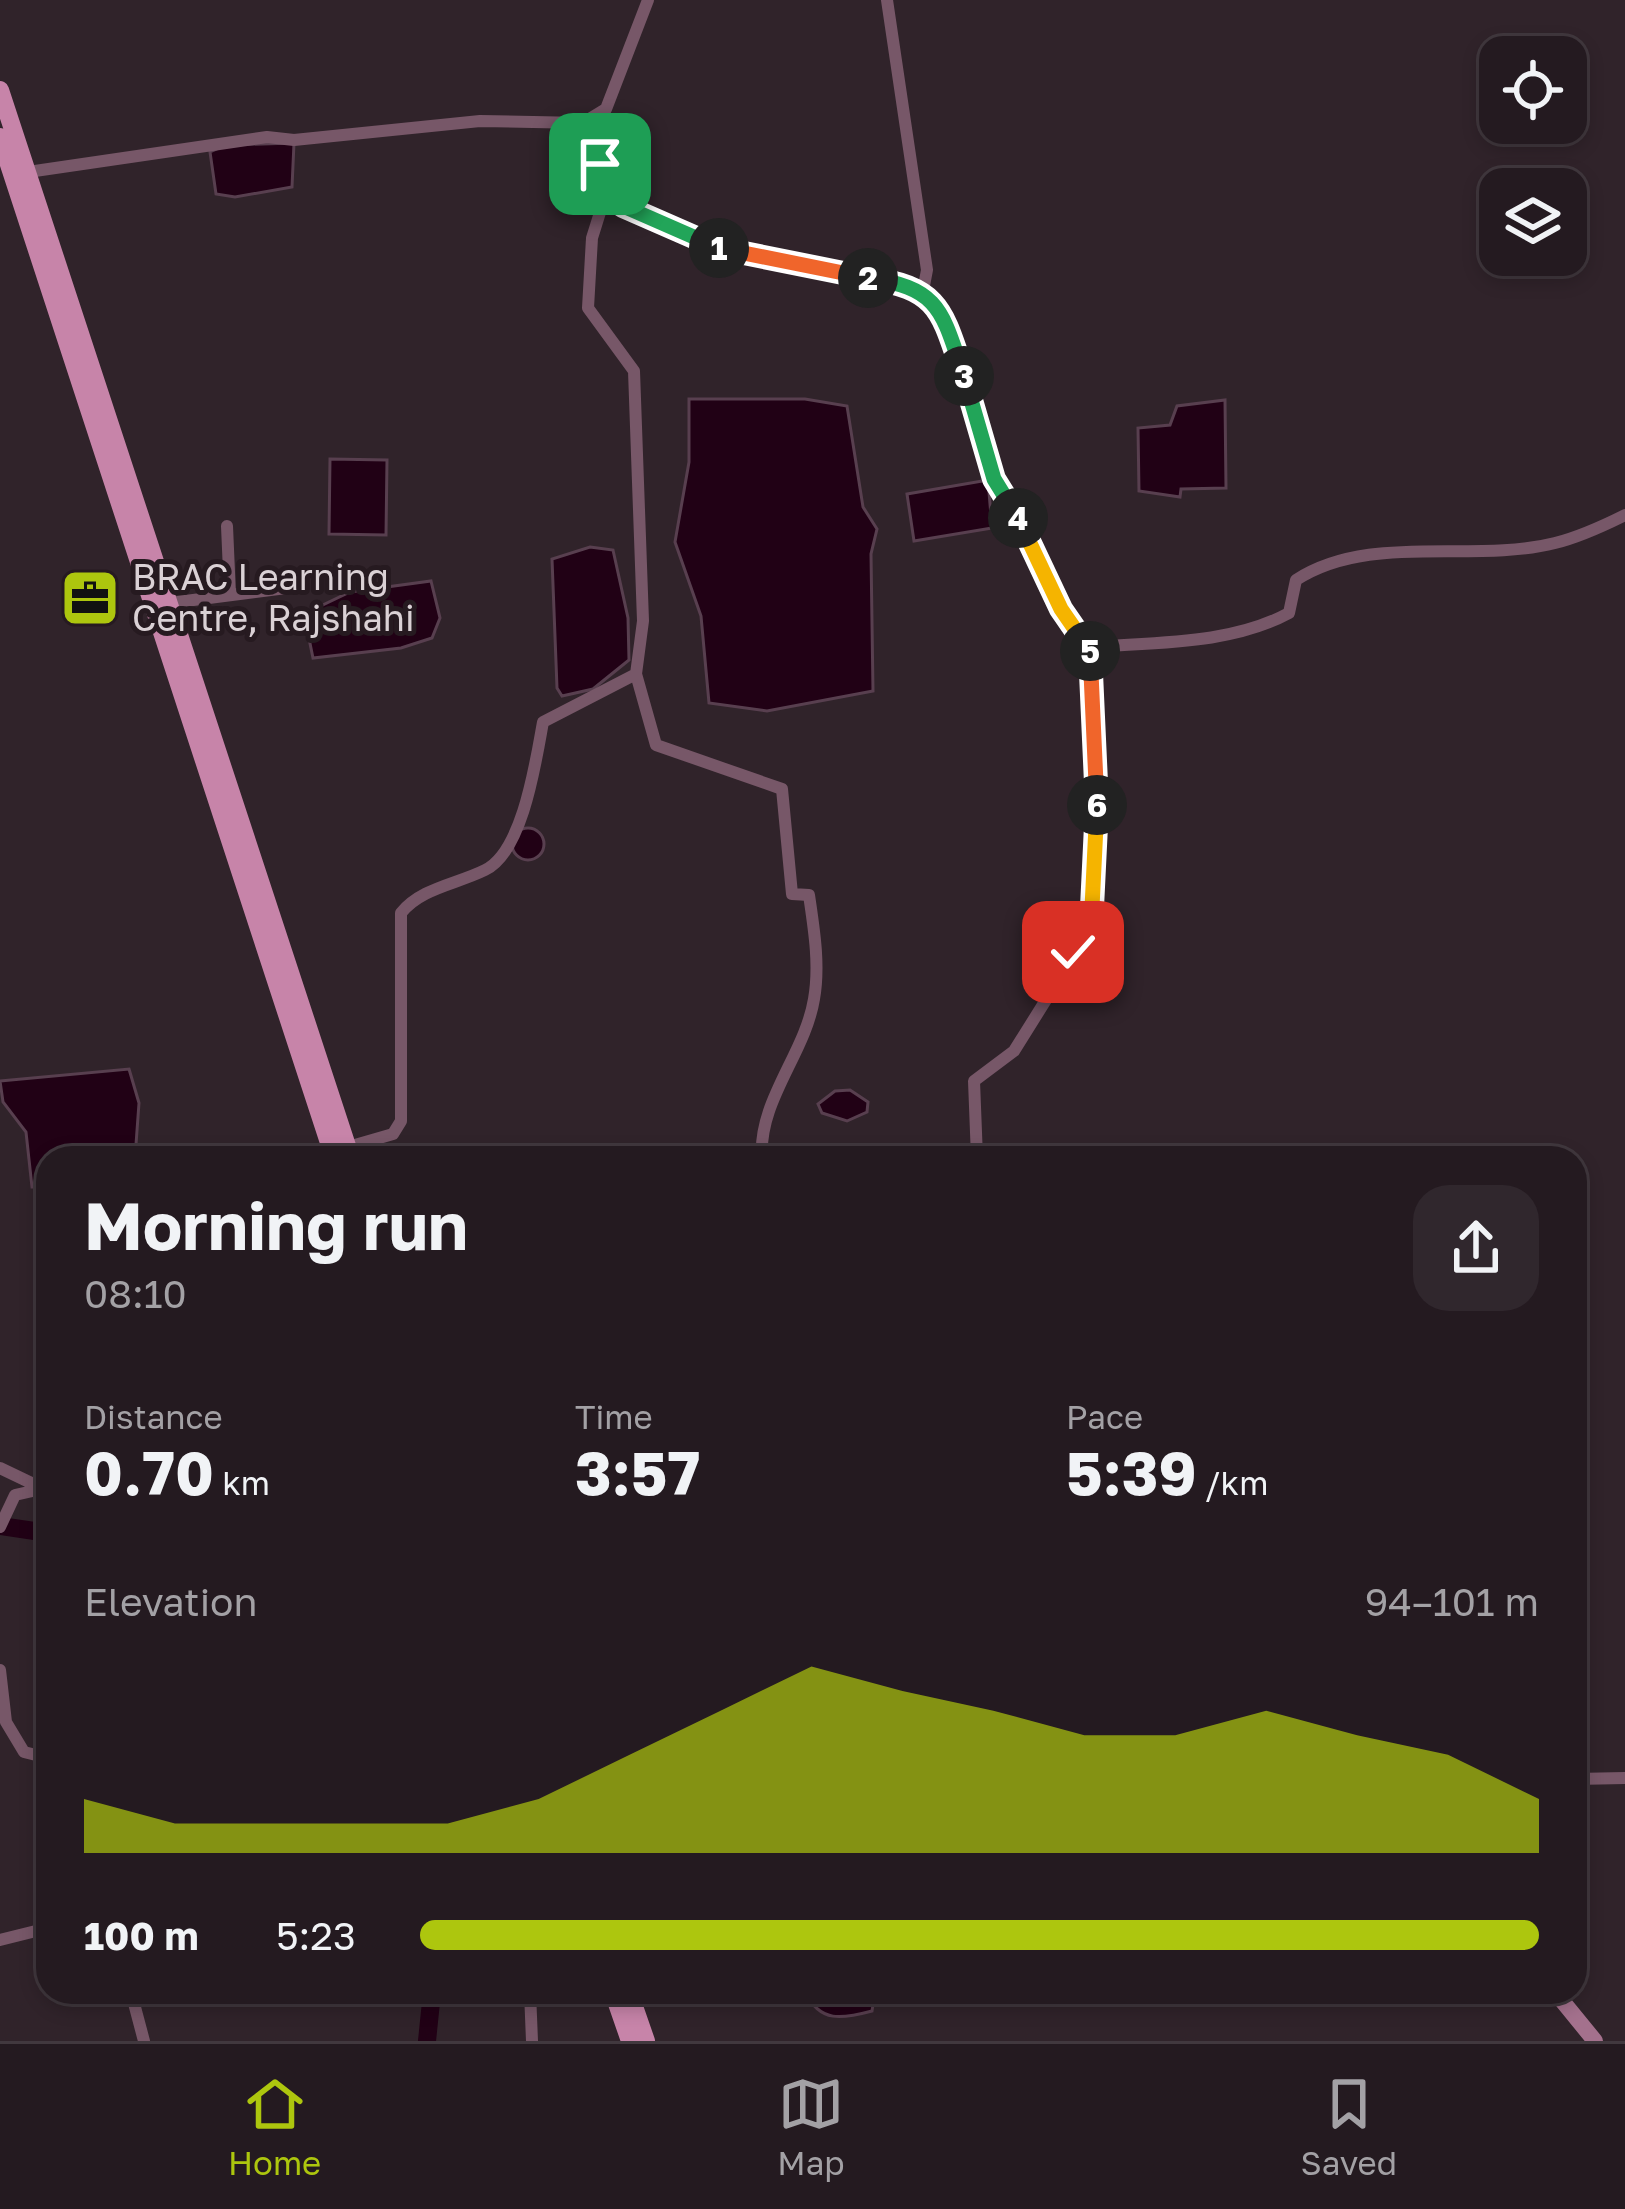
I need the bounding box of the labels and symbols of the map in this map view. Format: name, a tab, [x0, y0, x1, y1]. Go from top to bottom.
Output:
pin	[549, 113, 651, 215]
pin: 1	[689, 218, 749, 278]
pin: 2	[838, 248, 898, 308]
pin: 3	[934, 346, 994, 406]
pin: 4	[988, 488, 1048, 548]
place label: BRAC Learning Centre, Rajshahi	[132, 555, 415, 639]
office icon: BRAC Learning Centre, Rajshahi	[59, 567, 121, 629]
pin: 5	[1060, 621, 1120, 681]
pin: 6	[1067, 775, 1127, 835]
pin	[1022, 901, 1124, 1003]

